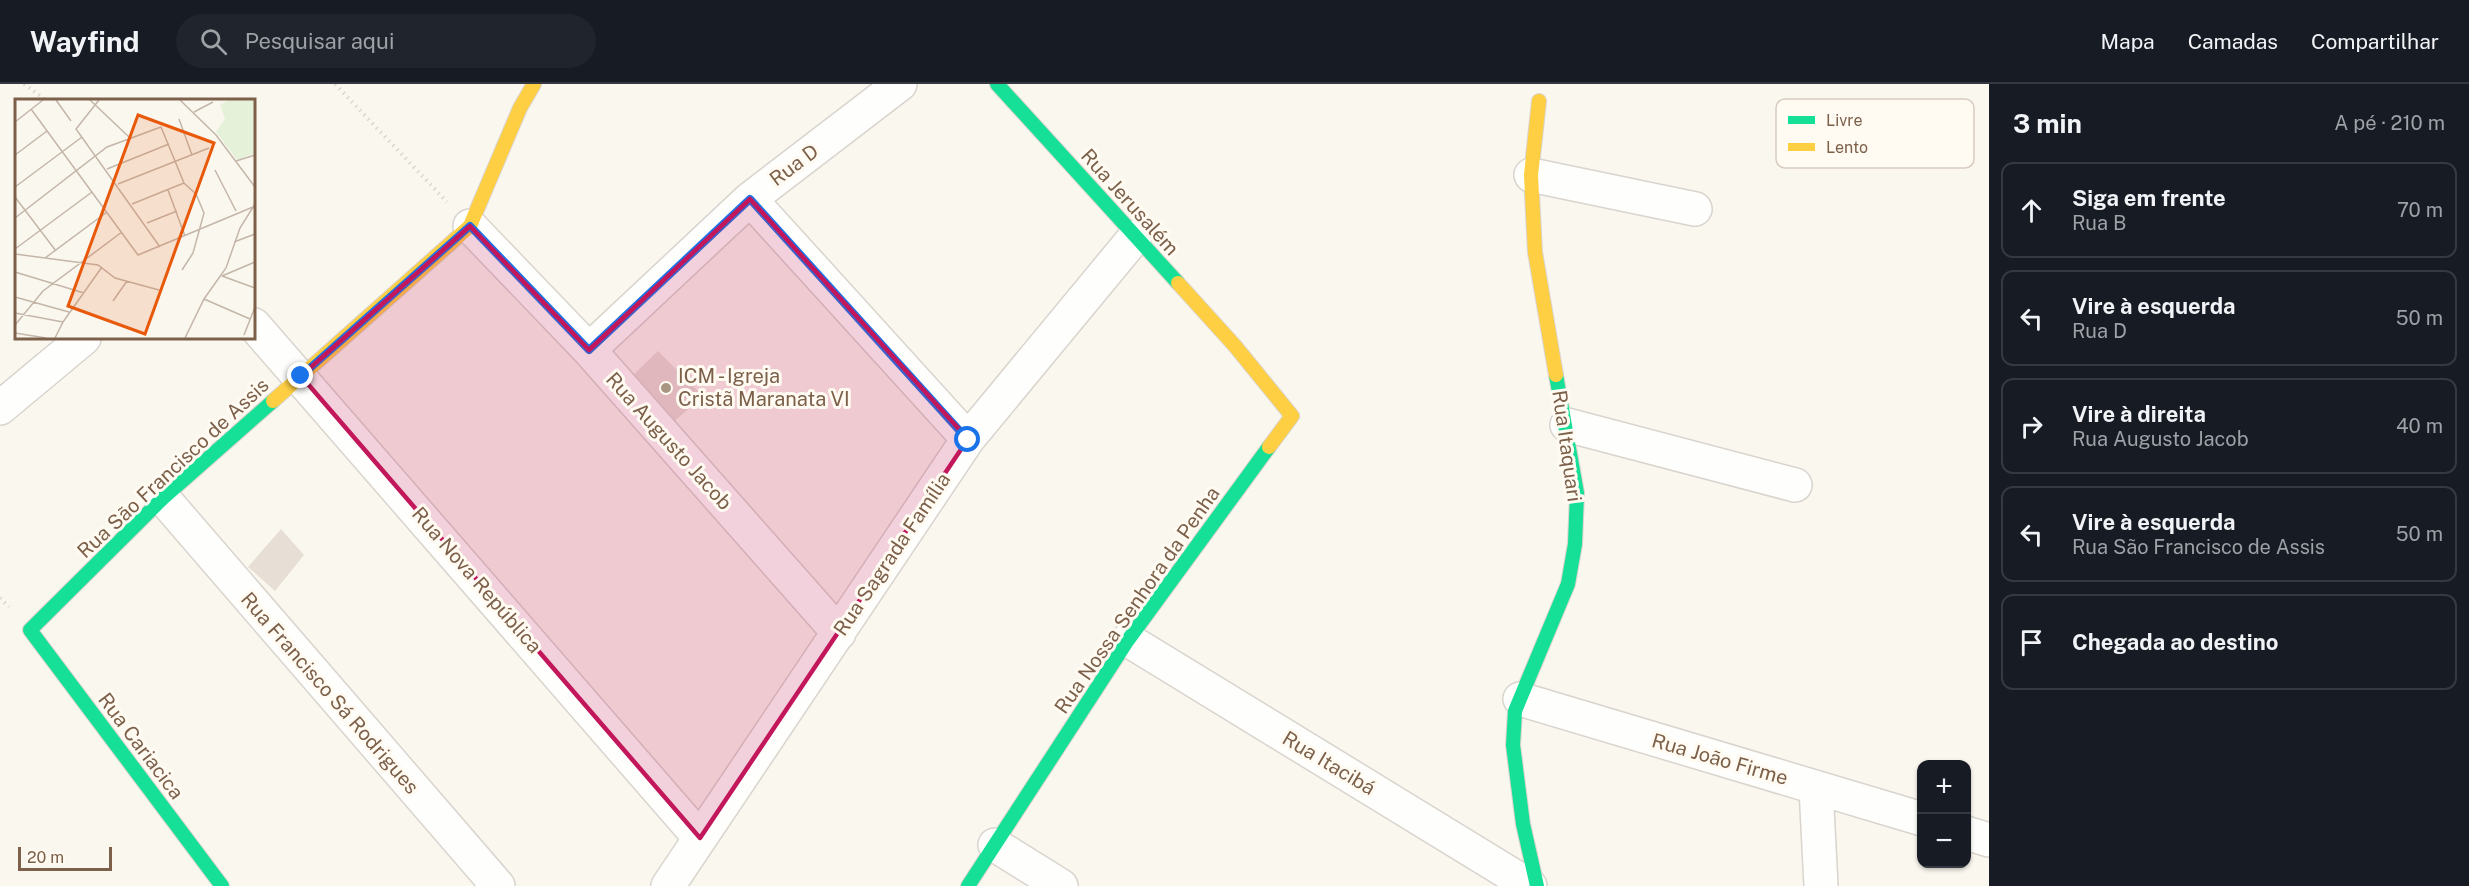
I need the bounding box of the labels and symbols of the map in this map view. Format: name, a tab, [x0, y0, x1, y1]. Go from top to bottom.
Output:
inset map	[15, 99, 255, 339]
legend	[1776, 99, 1974, 168]
text: Livre	[1826, 111, 1862, 130]
text: Lento	[1826, 138, 1868, 157]
street label: Rua D	[765, 139, 823, 191]
street label: Rua Jerusalém	[1076, 144, 1184, 260]
route end	[287, 362, 313, 388]
place label: ICM - Igreja Cristã Maranata VI	[678, 364, 850, 411]
street label: Rua Augusto Jacob	[601, 367, 737, 515]
street label: Rua São Francisco de Assis	[72, 373, 274, 563]
marker: ICM - Igreja Cristã Maranata VI	[659, 381, 673, 395]
street label: Rua Itaquari	[1547, 389, 1587, 503]
route start	[954, 426, 980, 452]
street label: Rua Sagrada Família	[829, 468, 955, 640]
street label: Rua Nossa Senhora da Penha	[1049, 482, 1225, 718]
street label: Rua Nova República	[407, 502, 547, 658]
street label: Rua Francisco Sá Rodrigues	[236, 587, 424, 799]
street label: Rua Cariacica	[93, 688, 189, 804]
street label: Rua Itacibá	[1278, 726, 1380, 800]
street label: Rua João Firme	[1649, 728, 1791, 790]
scale bar	[18, 844, 112, 872]

